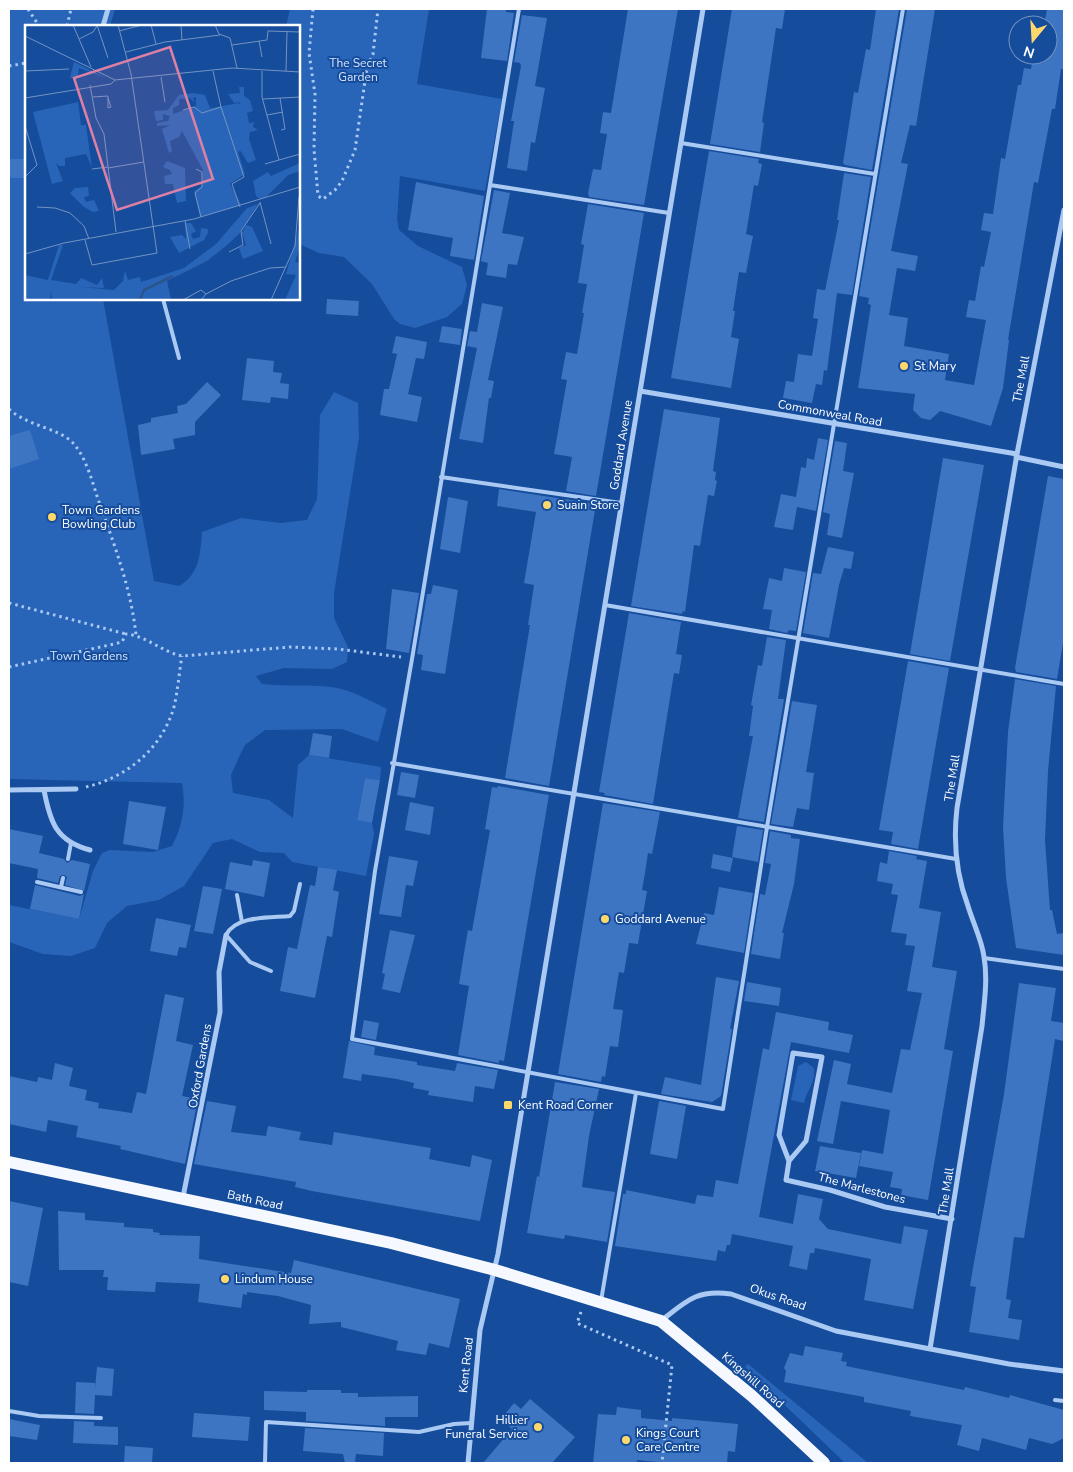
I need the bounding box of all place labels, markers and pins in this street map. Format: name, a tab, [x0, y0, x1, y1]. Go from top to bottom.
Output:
place label: St Mary	[914, 358, 957, 374]
marker: St Mary	[898, 360, 910, 372]
place label: Suain Store	[557, 497, 619, 513]
marker: Suain Store	[541, 499, 553, 511]
place label: Town Gardens Bowling Club	[62, 502, 140, 532]
marker: Town Gardens Bowling Club	[46, 511, 58, 523]
place label: Goddard Avenue	[615, 911, 706, 927]
marker: Goddard Avenue	[599, 913, 611, 925]
place label: Kent Road Corner	[518, 1097, 614, 1113]
marker: Kent Road Corner	[502, 1099, 514, 1111]
place label: Lindum House	[235, 1271, 313, 1287]
marker: Lindum House	[219, 1273, 231, 1285]
place label: Hillier Funeral Service	[445, 1412, 529, 1442]
marker: Hillier Funeral Service	[532, 1421, 544, 1433]
place label: Kings Court Care Centre	[636, 1425, 700, 1455]
marker: Kings Court Care Centre	[620, 1434, 632, 1446]

